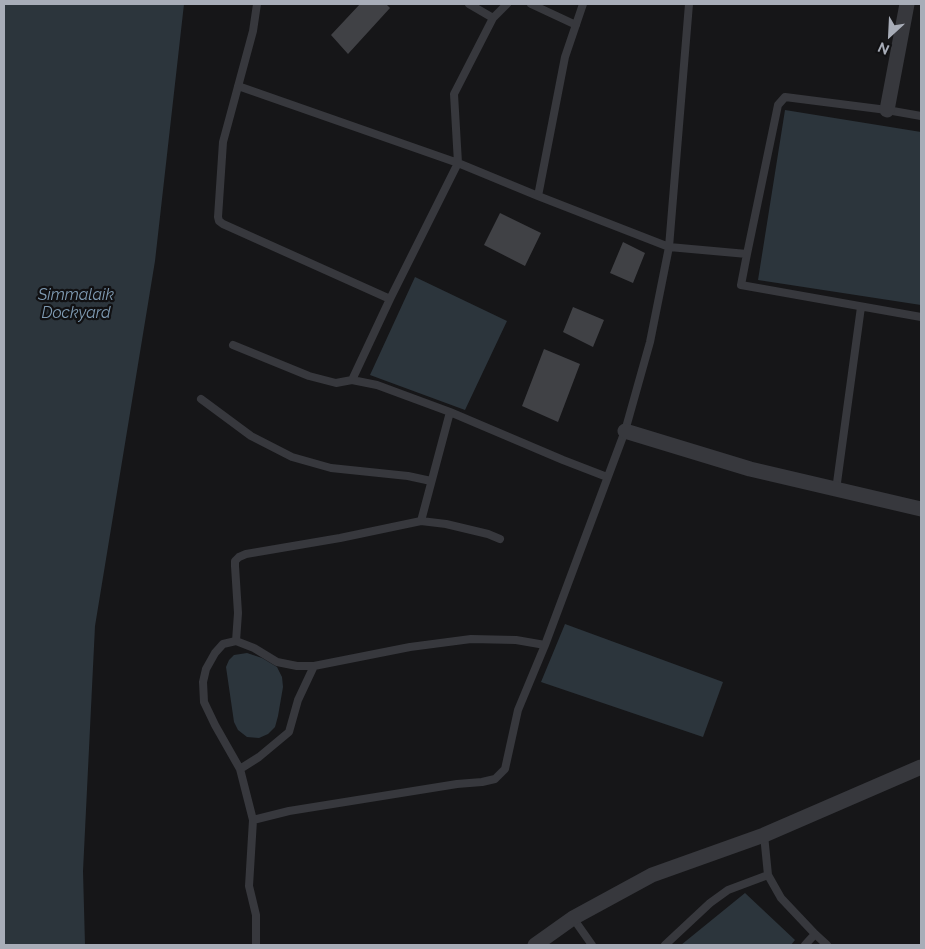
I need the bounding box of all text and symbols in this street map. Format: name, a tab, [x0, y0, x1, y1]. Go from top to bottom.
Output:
north arrow	[865, 10, 915, 60]
text: N	[875, 39, 892, 58]
water label: Simmalaik Dockyard	[38, 285, 114, 323]

